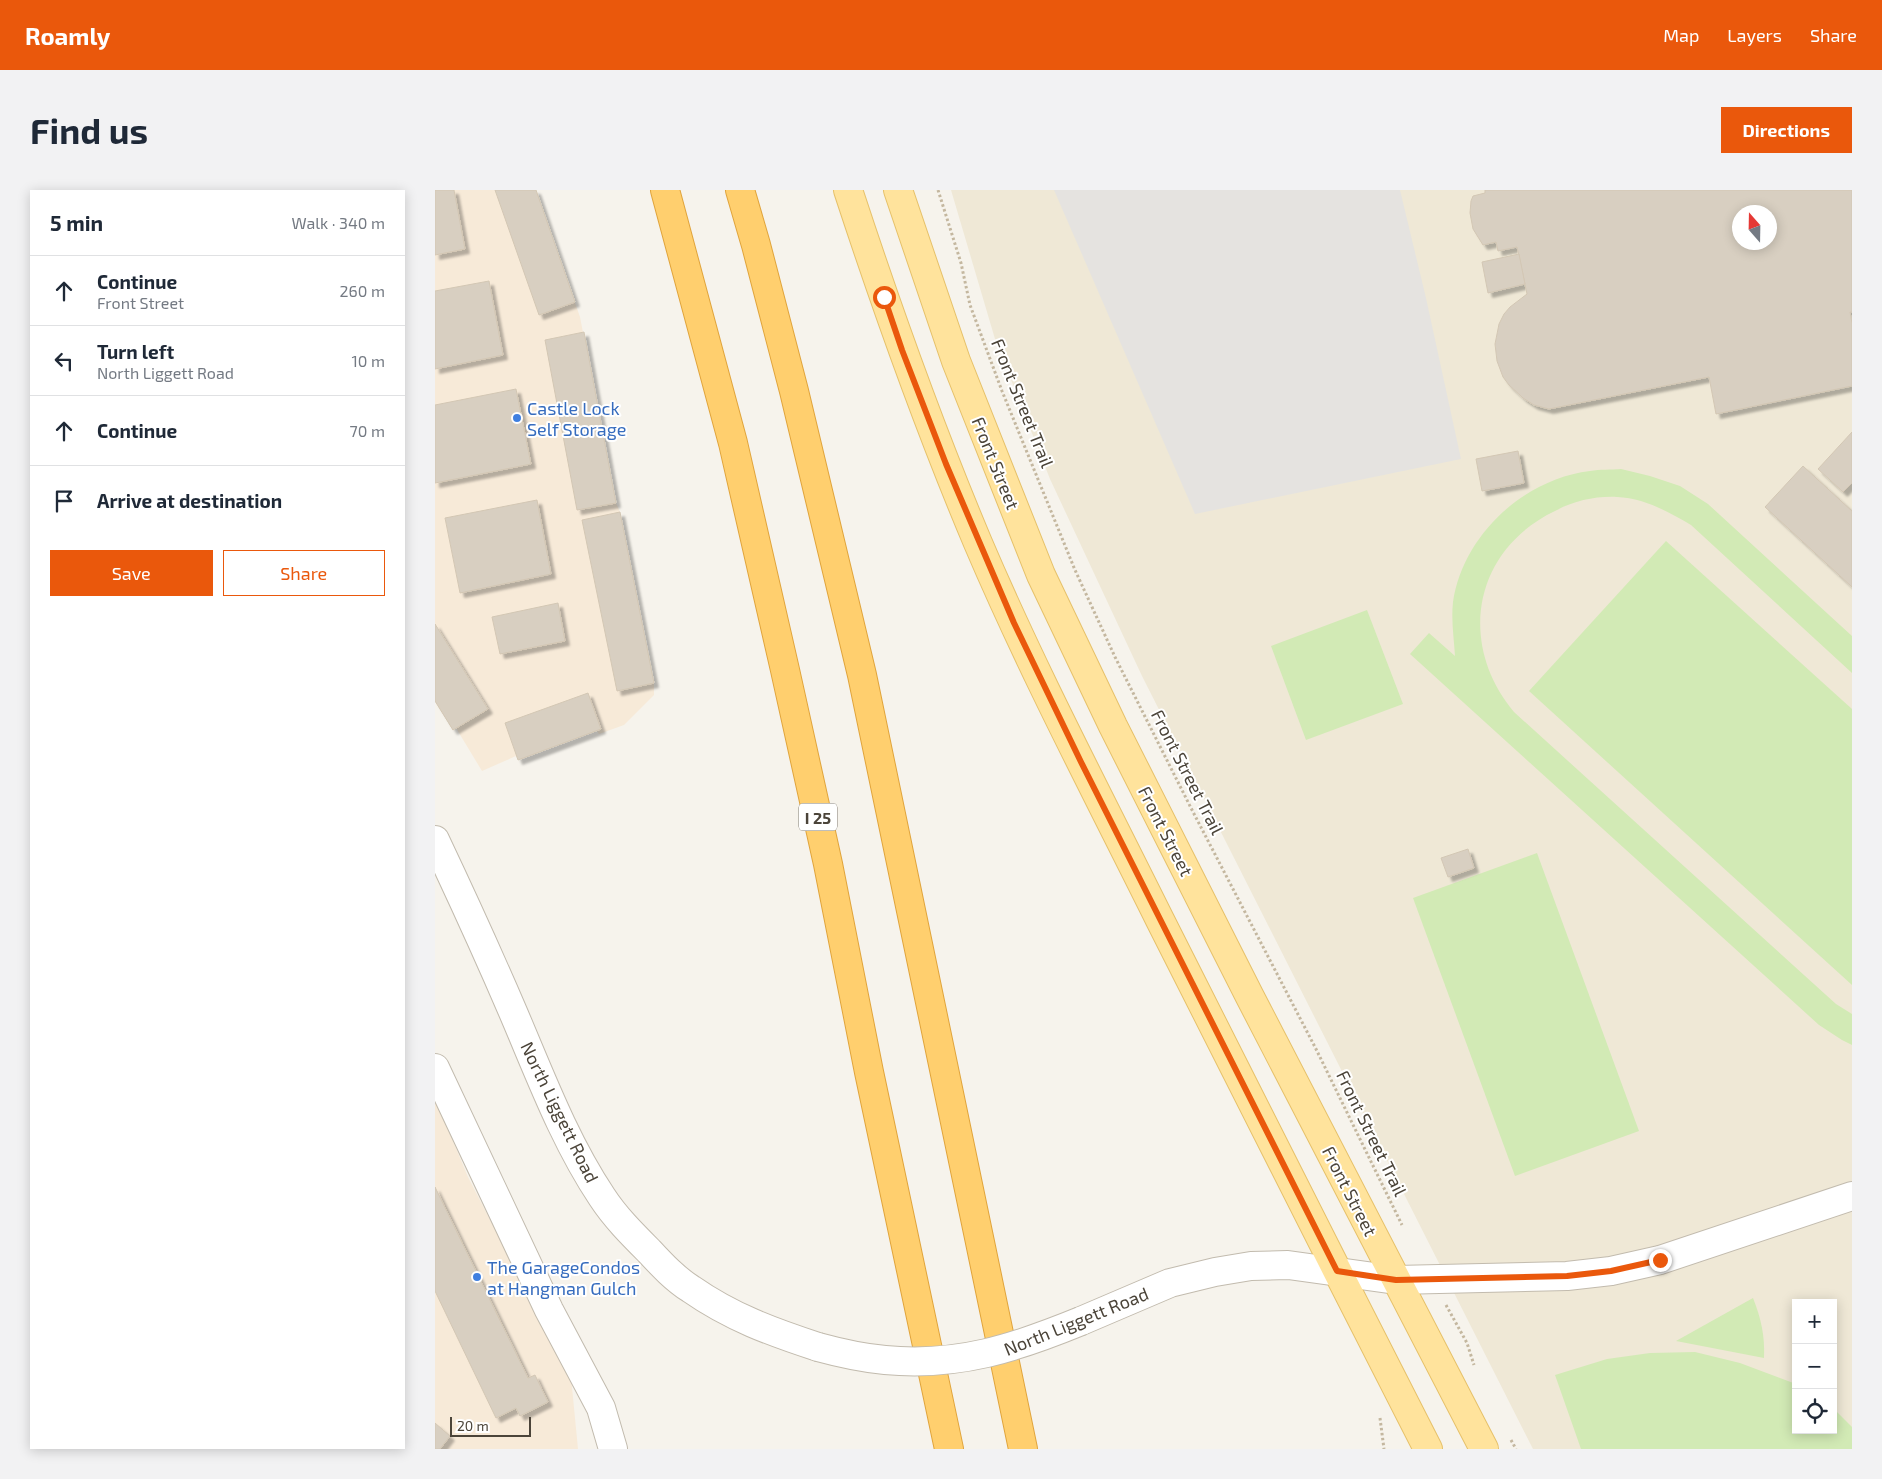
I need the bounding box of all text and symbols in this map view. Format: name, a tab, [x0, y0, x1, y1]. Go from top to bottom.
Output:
text: Roamly	[25, 21, 110, 50]
text: Map	[1663, 24, 1699, 46]
text: Layers	[1727, 24, 1782, 46]
text: Share	[1810, 24, 1857, 46]
button: Directions	[1721, 107, 1852, 153]
text: Find us	[30, 109, 148, 151]
north arrow	[1732, 205, 1777, 250]
text: 5 min	[50, 210, 103, 235]
text: Walk · 340 m	[292, 213, 385, 232]
text: Continue	[97, 270, 177, 293]
icon: ahead	[50, 277, 78, 305]
text: 260 m	[340, 281, 385, 300]
route start	[873, 286, 896, 309]
text: Front Street	[97, 293, 184, 312]
street label: Front Street Trail	[987, 335, 1059, 471]
text: Turn left	[97, 340, 174, 363]
icon: left	[50, 347, 78, 375]
text: 10 m	[351, 351, 385, 370]
text: North Liggett Road	[97, 363, 234, 382]
place label: Castle Lock Self Storage	[527, 397, 626, 440]
marker: Castle Lock Self Storage	[511, 412, 523, 424]
street label: Front Street	[968, 414, 1024, 512]
icon: ahead	[50, 417, 78, 445]
text: Continue	[97, 419, 177, 442]
text: 70 m	[350, 421, 385, 440]
icon: arrive	[50, 487, 78, 515]
text: Arrive at destination	[97, 489, 282, 512]
button: Save	[50, 550, 213, 596]
button: Share	[223, 550, 385, 596]
street label: Front Street Trail	[1147, 706, 1229, 838]
street label: Front Street	[1134, 782, 1198, 880]
road number: I 25	[799, 804, 837, 830]
street label: North Liggett Road	[516, 1038, 604, 1186]
street label: Front Street Trail	[1332, 1066, 1412, 1200]
street label: Front Street	[1318, 1142, 1382, 1240]
route end	[1649, 1249, 1672, 1272]
place label: The GarageCondos at Hangman Gulch	[487, 1256, 640, 1299]
marker: The GarageCondos at Hangman Gulch	[471, 1271, 483, 1283]
street label: North Liggett Road	[1000, 1282, 1152, 1360]
map controls	[1792, 1299, 1837, 1434]
button: +	[1792, 1299, 1837, 1344]
button: −	[1792, 1344, 1837, 1389]
button: locate	[1792, 1389, 1837, 1434]
scale bar	[450, 1414, 531, 1437]
text: 20 m	[457, 1417, 489, 1434]

